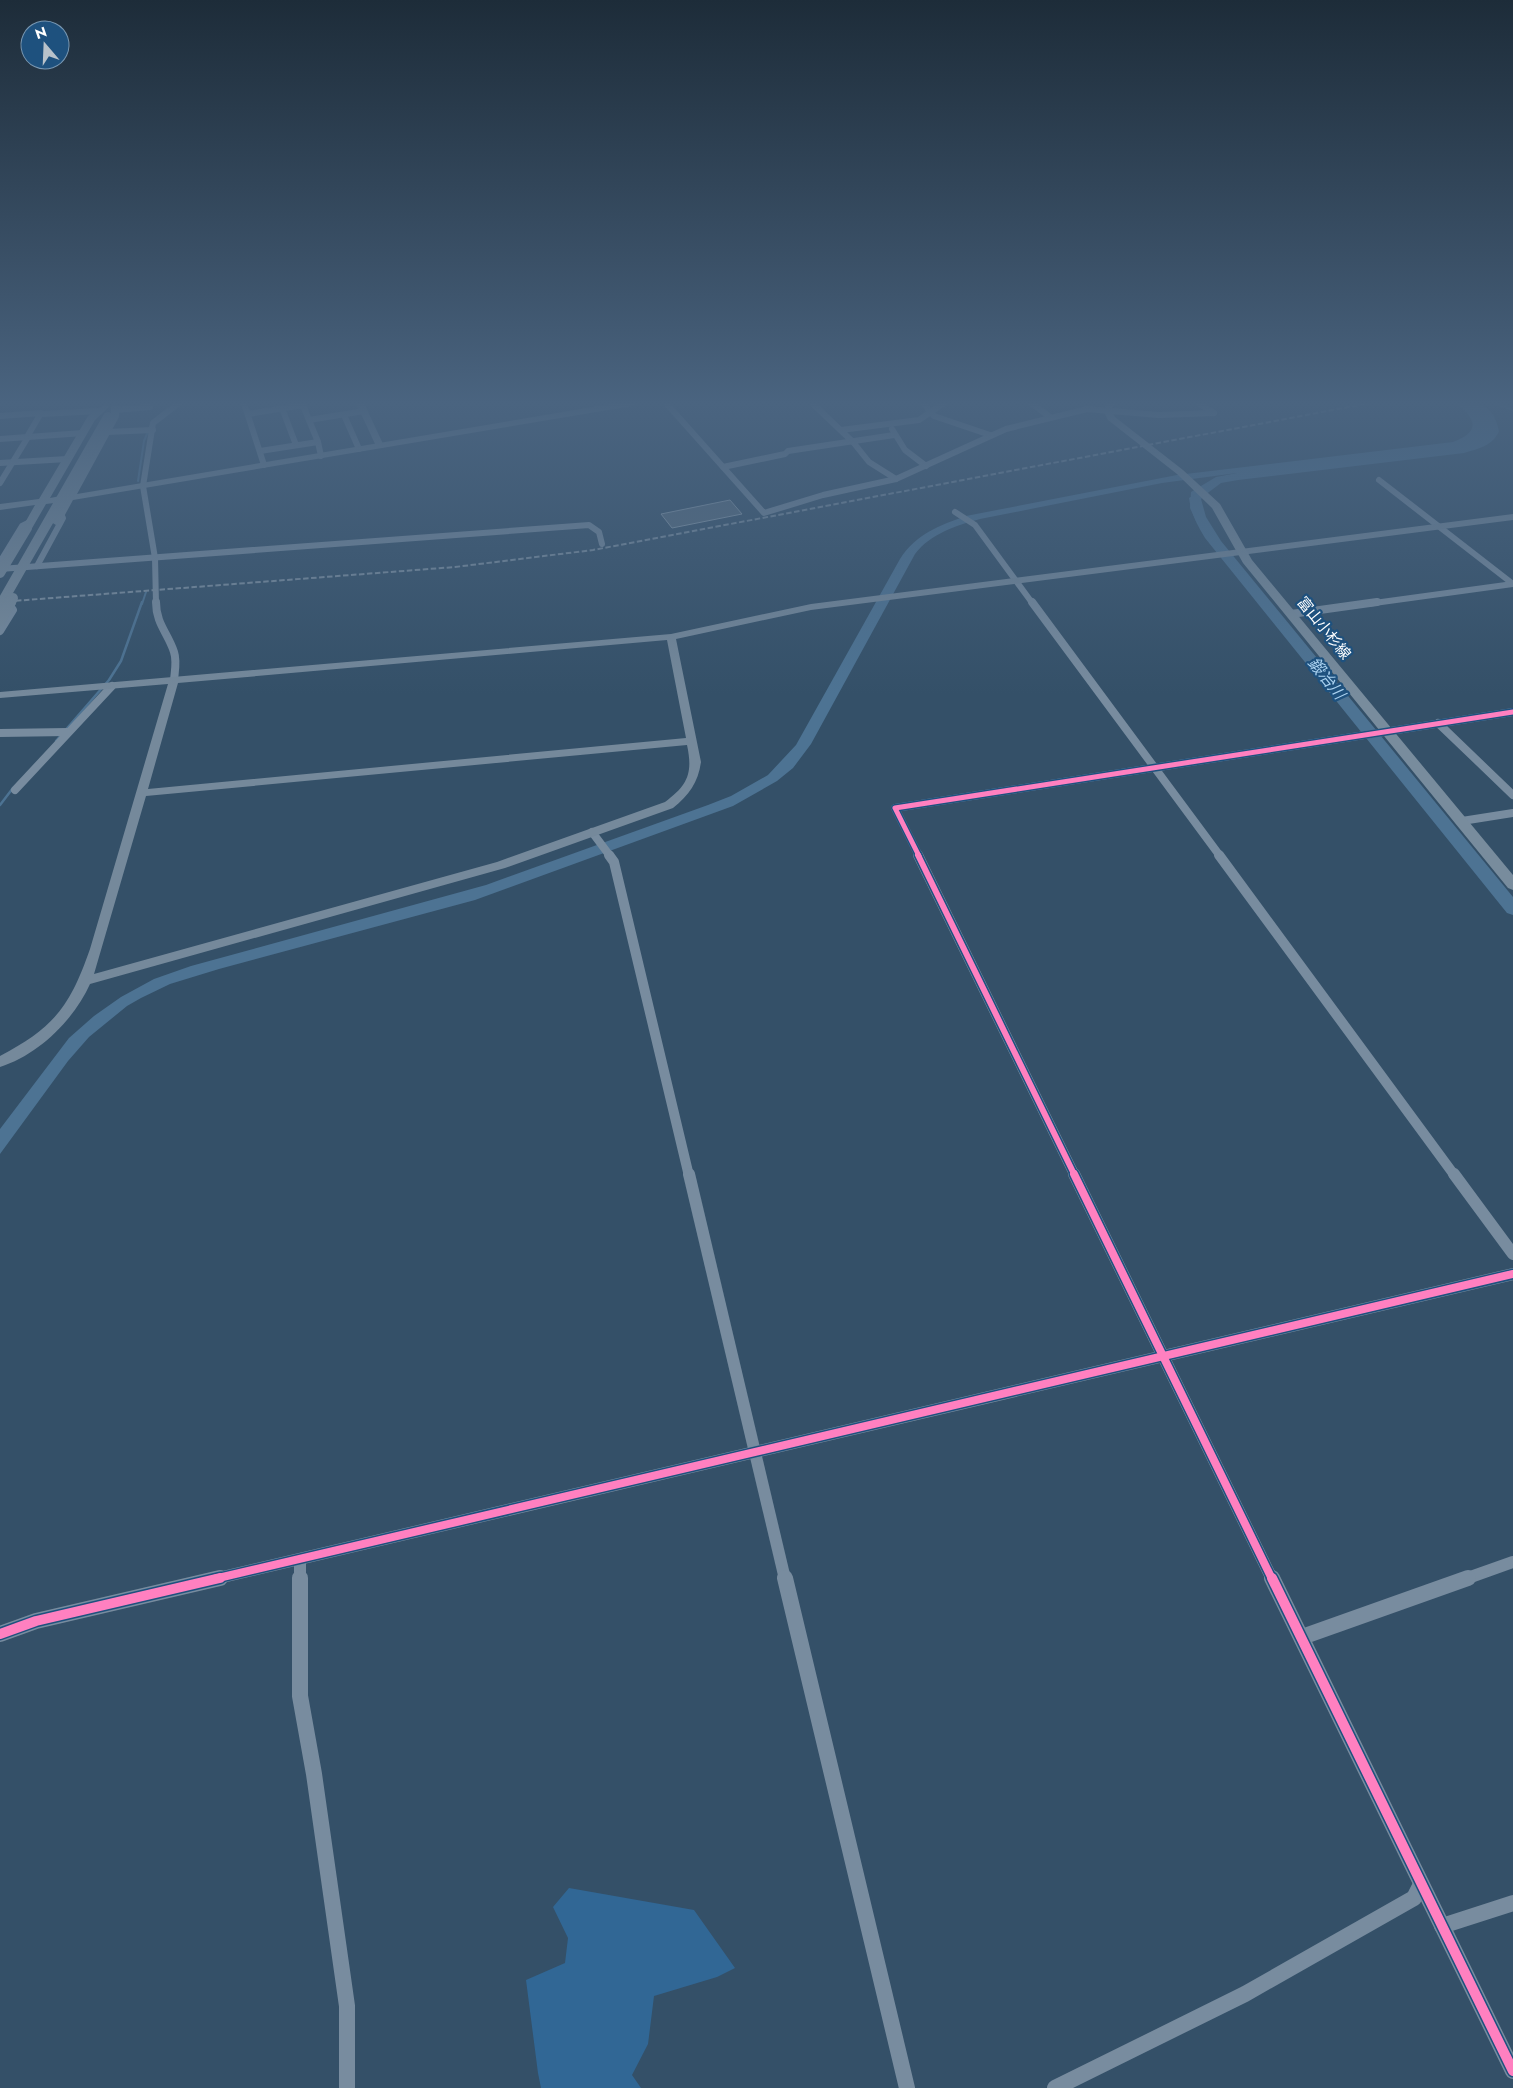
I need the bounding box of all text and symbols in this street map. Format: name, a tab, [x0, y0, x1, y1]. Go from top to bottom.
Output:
north arrow	[20, 20, 70, 70]
text: N	[32, 21, 49, 44]
street label: 富山小杉線	[1292, 592, 1356, 664]
water label: 鍛冶川	[1303, 652, 1352, 706]

